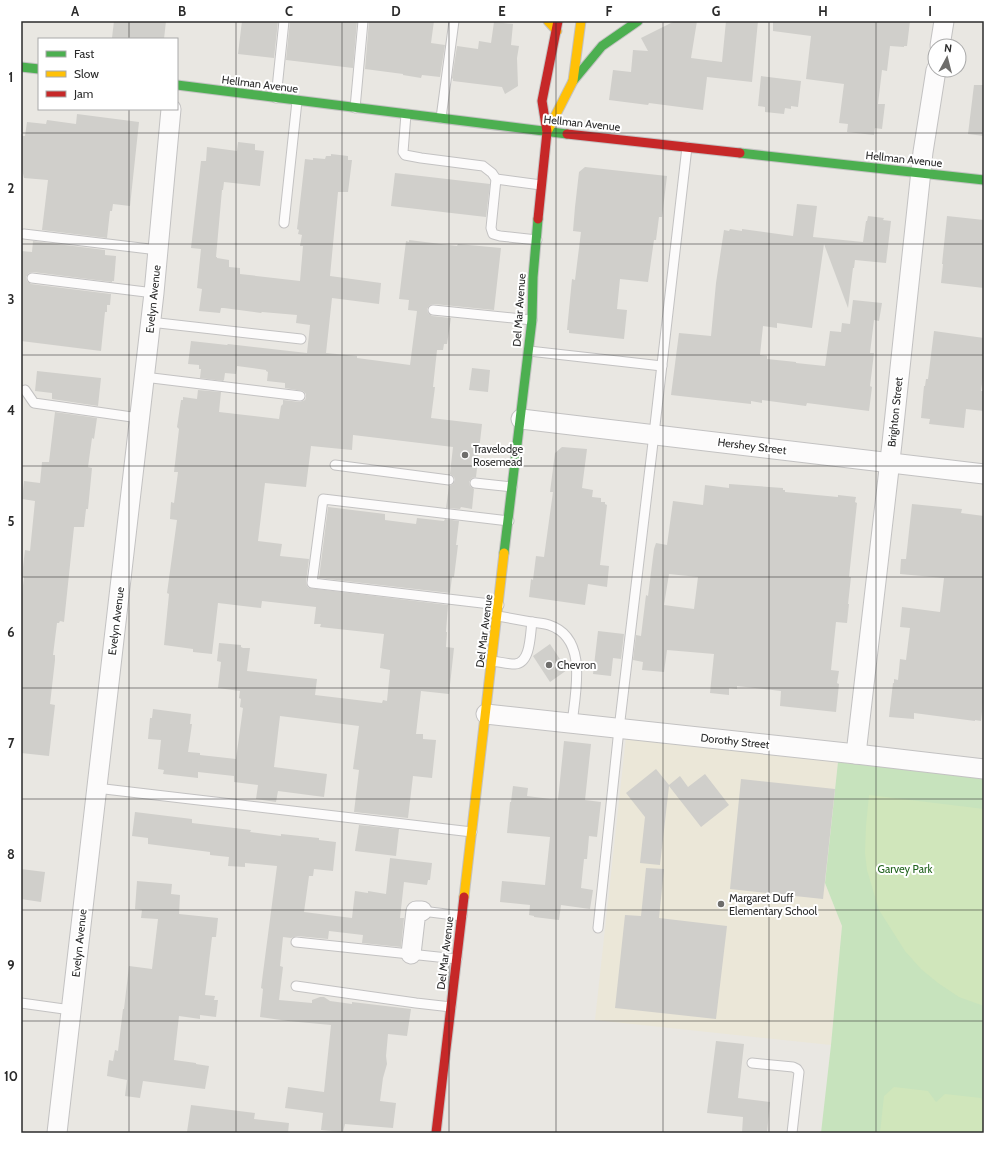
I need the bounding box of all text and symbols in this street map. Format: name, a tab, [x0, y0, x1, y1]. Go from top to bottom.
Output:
text: A	[71, 3, 80, 19]
text: B	[178, 3, 186, 19]
text: C	[285, 3, 293, 19]
text: D	[391, 3, 401, 19]
text: E	[498, 3, 506, 19]
text: F	[606, 3, 613, 19]
text: G	[712, 3, 721, 19]
text: H	[818, 3, 828, 19]
text: I	[928, 3, 932, 19]
legend	[38, 38, 178, 110]
north arrow	[927, 38, 967, 78]
text: N	[944, 41, 953, 55]
text: Fast	[74, 46, 94, 61]
text: Slow	[74, 66, 99, 81]
text: 1	[9, 69, 13, 85]
street label: Hellman Avenue	[221, 72, 299, 96]
text: Jam	[73, 86, 93, 101]
street label: Hellman Avenue	[543, 112, 621, 134]
street label: Hellman Avenue	[865, 148, 943, 170]
text: 2	[8, 180, 15, 196]
street label: Evelyn Avenue	[142, 264, 164, 334]
street label: Del Mar Avenue	[509, 272, 529, 347]
text: 3	[7, 291, 15, 307]
street label: Brighton Street	[884, 376, 906, 448]
text: 4	[7, 402, 15, 418]
street label: Hershey Street	[717, 435, 787, 457]
place label: Travelodge Rosemead	[473, 442, 523, 469]
marker: Travelodge Rosemead	[460, 450, 470, 460]
text: 5	[8, 513, 15, 529]
street label: Evelyn Avenue	[105, 586, 127, 656]
street label: Del Mar Avenue	[473, 593, 495, 668]
text: 6	[7, 624, 15, 640]
place label: Chevron	[557, 658, 596, 672]
marker: Chevron	[544, 660, 554, 670]
street label: Dorothy Street	[700, 730, 770, 752]
text: 7	[8, 735, 15, 751]
text: 8	[7, 846, 15, 862]
park label: Garvey Park	[878, 862, 933, 876]
place label: Margaret Duff Elementary School	[729, 891, 818, 918]
marker: Margaret Duff Elementary School	[716, 899, 726, 909]
street label: Evelyn Avenue	[68, 908, 90, 978]
street label: Del Mar Avenue	[434, 915, 456, 990]
text: 9	[7, 957, 15, 973]
text: 10	[4, 1068, 18, 1084]

